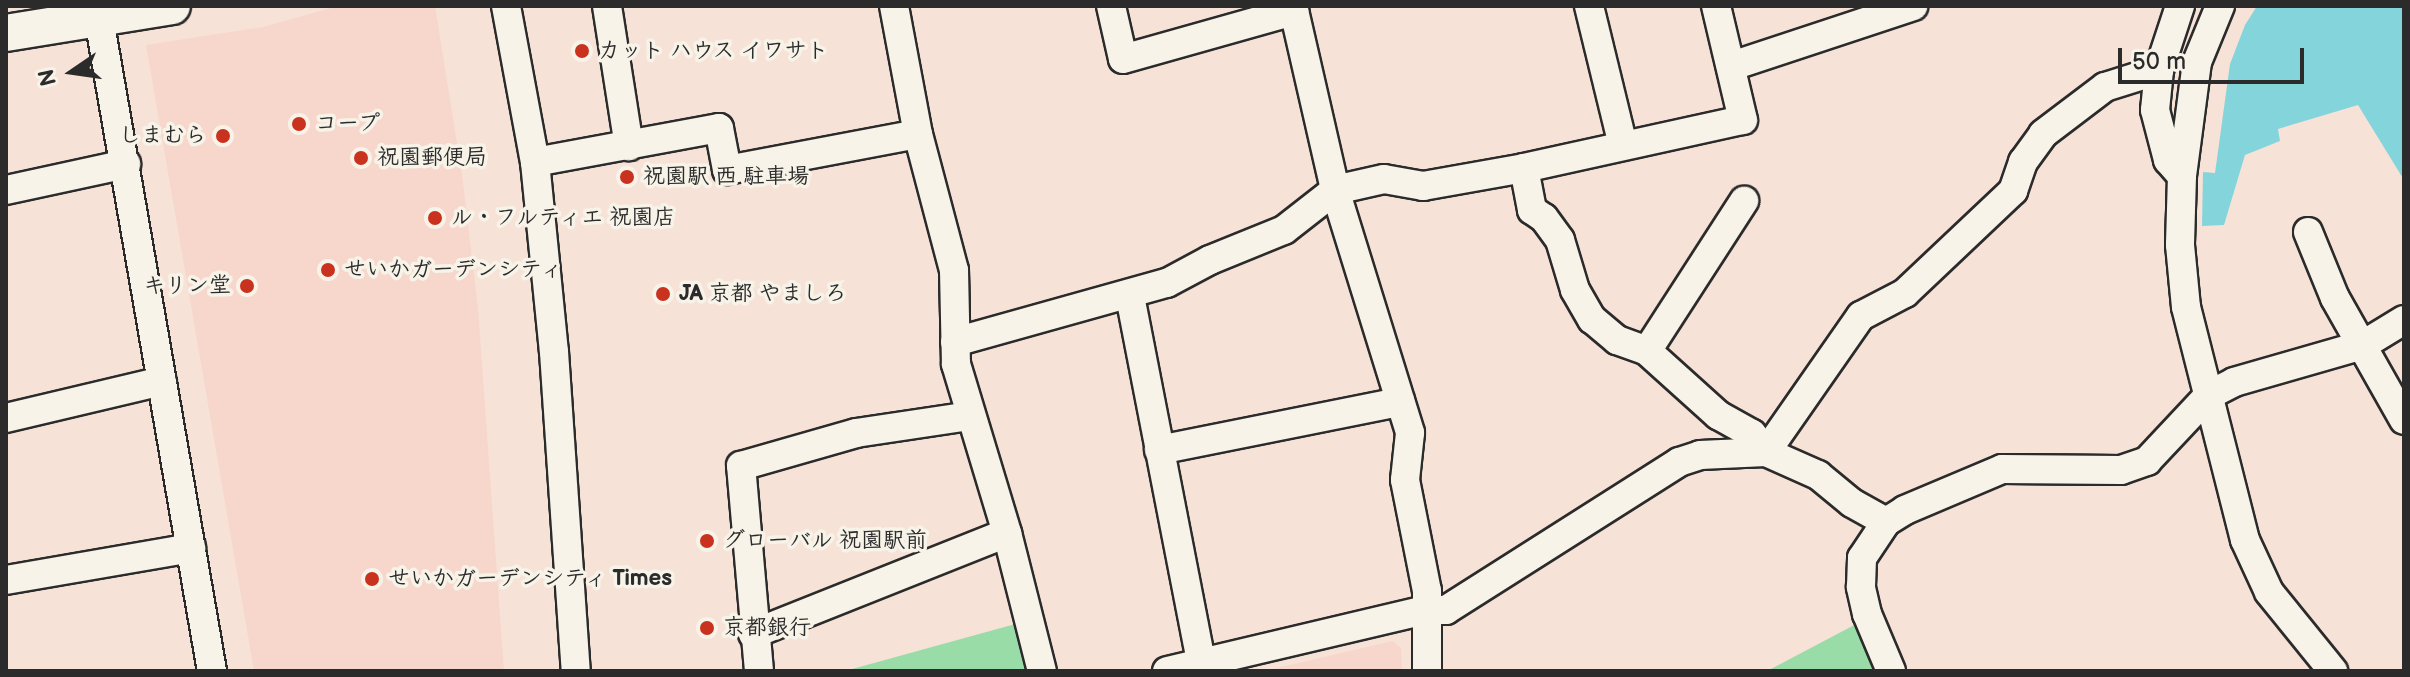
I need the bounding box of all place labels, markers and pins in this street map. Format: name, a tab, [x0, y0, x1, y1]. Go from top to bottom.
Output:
place label: カット ハウス イワサト	[598, 38, 830, 64]
marker: カット ハウス イワサト	[573, 42, 591, 60]
place label: コープ	[315, 111, 381, 137]
marker: コープ	[290, 115, 308, 133]
place label: しまむら	[119, 123, 207, 149]
marker: しまむら	[214, 127, 232, 145]
place label: 祝園郵便局	[377, 145, 487, 171]
marker: 祝園郵便局	[352, 149, 370, 167]
place label: 祝園駅 西 駐車場	[643, 164, 809, 190]
marker: 祝園駅 西 駐車場	[618, 168, 636, 186]
place label: ル・フルティエ 祝園店	[451, 205, 677, 231]
marker: ル・フルティエ 祝園店	[426, 209, 444, 227]
place label: せいかガーデンシティ	[344, 257, 564, 283]
marker: せいかガーデンシティ	[319, 261, 337, 279]
place label: キリン堂	[143, 273, 231, 299]
marker: キリン堂	[238, 277, 256, 295]
place label: JA 京都 やましろ	[679, 281, 847, 307]
marker: JA 京都 やましろ	[654, 285, 672, 303]
place label: グローバル 祝園駅前	[723, 528, 927, 554]
marker: グローバル 祝園駅前	[698, 532, 716, 550]
place label: せいかガーデンシティ Times	[388, 566, 673, 592]
marker: せいかガーデンシティ Times	[363, 570, 381, 588]
place label: 京都銀行	[723, 615, 811, 641]
marker: 京都銀行	[698, 619, 716, 637]

